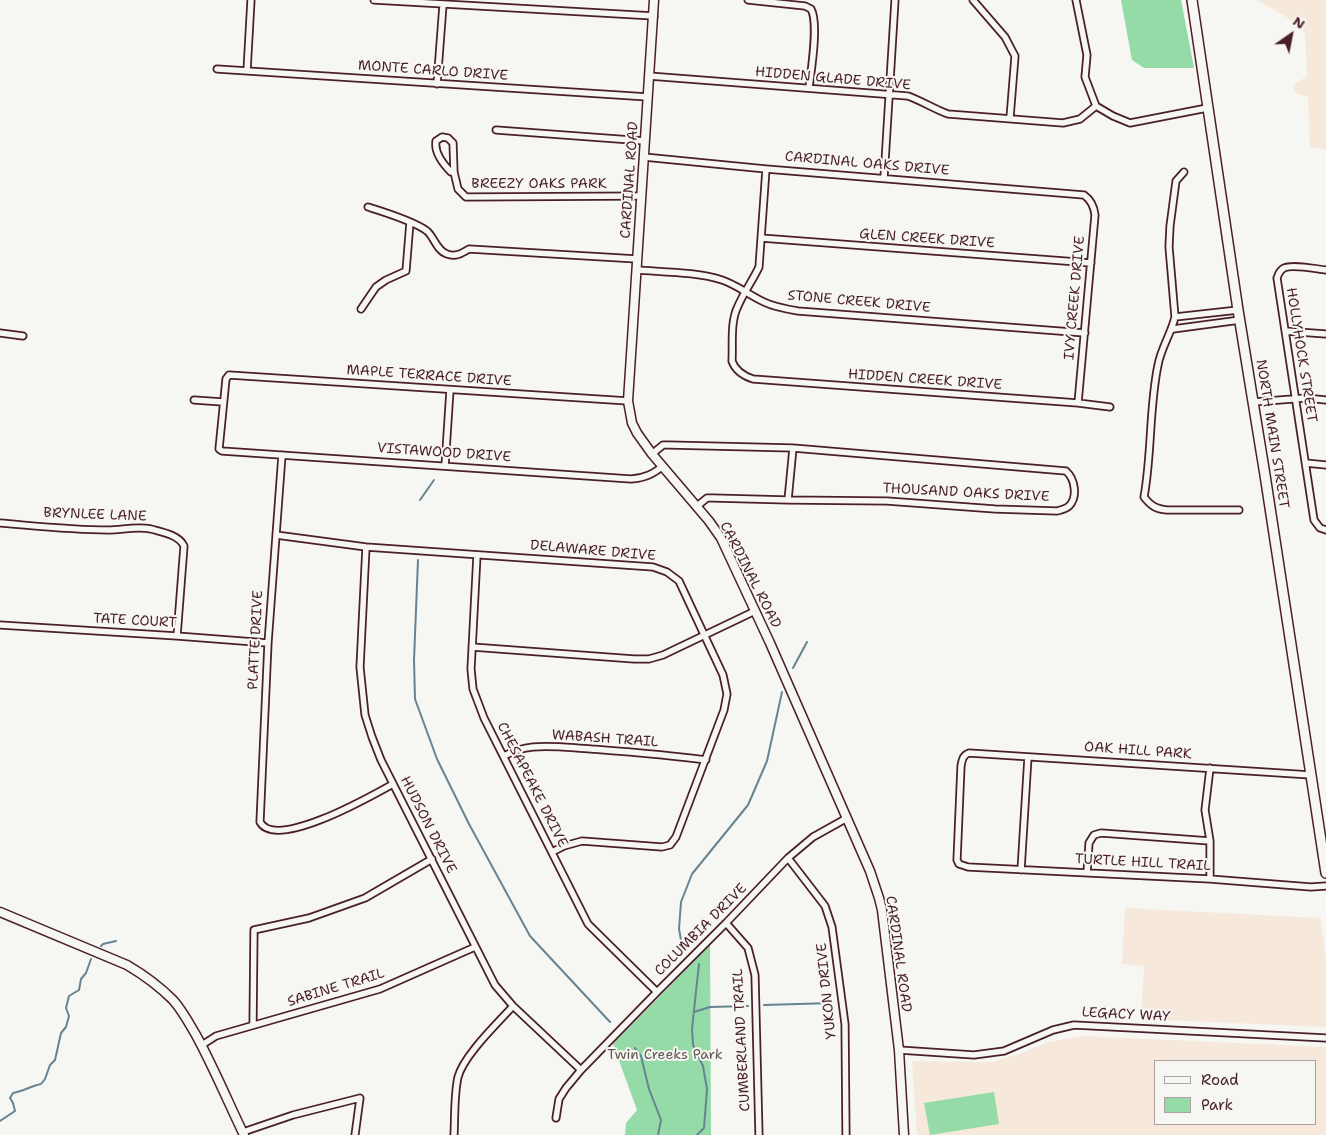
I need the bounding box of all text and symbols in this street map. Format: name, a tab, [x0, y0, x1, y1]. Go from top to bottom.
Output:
north arrow	[1266, 10, 1316, 60]
text: N	[1290, 12, 1309, 33]
street label: MONTE CARLO DRIVE	[357, 57, 509, 85]
street label: HIDDEN GLADE DRIVE	[754, 64, 912, 94]
street label: CARDINAL ROAD	[618, 121, 642, 239]
street label: CARDINAL OAKS DRIVE	[784, 148, 950, 180]
street label: BREEZY OAKS PARK	[471, 176, 607, 192]
street label: GLEN CREEK DRIVE	[859, 226, 995, 252]
street label: IVY CREEK DRIVE	[1061, 235, 1089, 361]
street label: HOLLYHOCK STREET	[1282, 286, 1320, 424]
street label: STONE CREEK DRIVE	[787, 287, 931, 317]
street label: NORTH MAIN STREET	[1252, 358, 1292, 510]
street label: MAPLE TERRACE DRIVE	[346, 362, 512, 390]
street label: HIDDEN CREEK DRIVE	[847, 366, 1003, 394]
street label: VISTAWOOD DRIVE	[377, 440, 511, 466]
street label: THOUSAND OAKS DRIVE	[882, 480, 1050, 506]
street label: BRYNLEE LANE	[43, 505, 147, 525]
street label: CARDINAL ROAD	[716, 519, 784, 631]
street label: DELAWARE DRIVE	[529, 537, 657, 565]
street label: PLATTE DRIVE	[245, 590, 267, 690]
street label: TATE COURT	[93, 610, 177, 632]
street label: CHESAPEAKE DRIVE	[493, 720, 571, 850]
street label: WABASH TRAIL	[551, 727, 659, 751]
street label: OAK HILL PARK	[1084, 739, 1192, 763]
street label: HUDSON DRIVE	[396, 774, 460, 876]
street label: TURTLE HILL TRAIL	[1075, 851, 1211, 875]
street label: COLUMBIA DRIVE	[651, 880, 751, 980]
street label: CARDINAL ROAD	[882, 895, 914, 1013]
street label: YUKON DRIVE	[814, 942, 840, 1040]
street label: SABINE TRAIL	[285, 965, 387, 1011]
street label: CUMBERLAND TRAIL	[730, 968, 754, 1112]
street label: LEGACY WAY	[1081, 1004, 1171, 1026]
park label: Twin Creeks Park	[607, 1047, 723, 1063]
legend	[1154, 1060, 1316, 1125]
text: Road	[1201, 1070, 1239, 1090]
text: Park	[1201, 1095, 1233, 1115]

